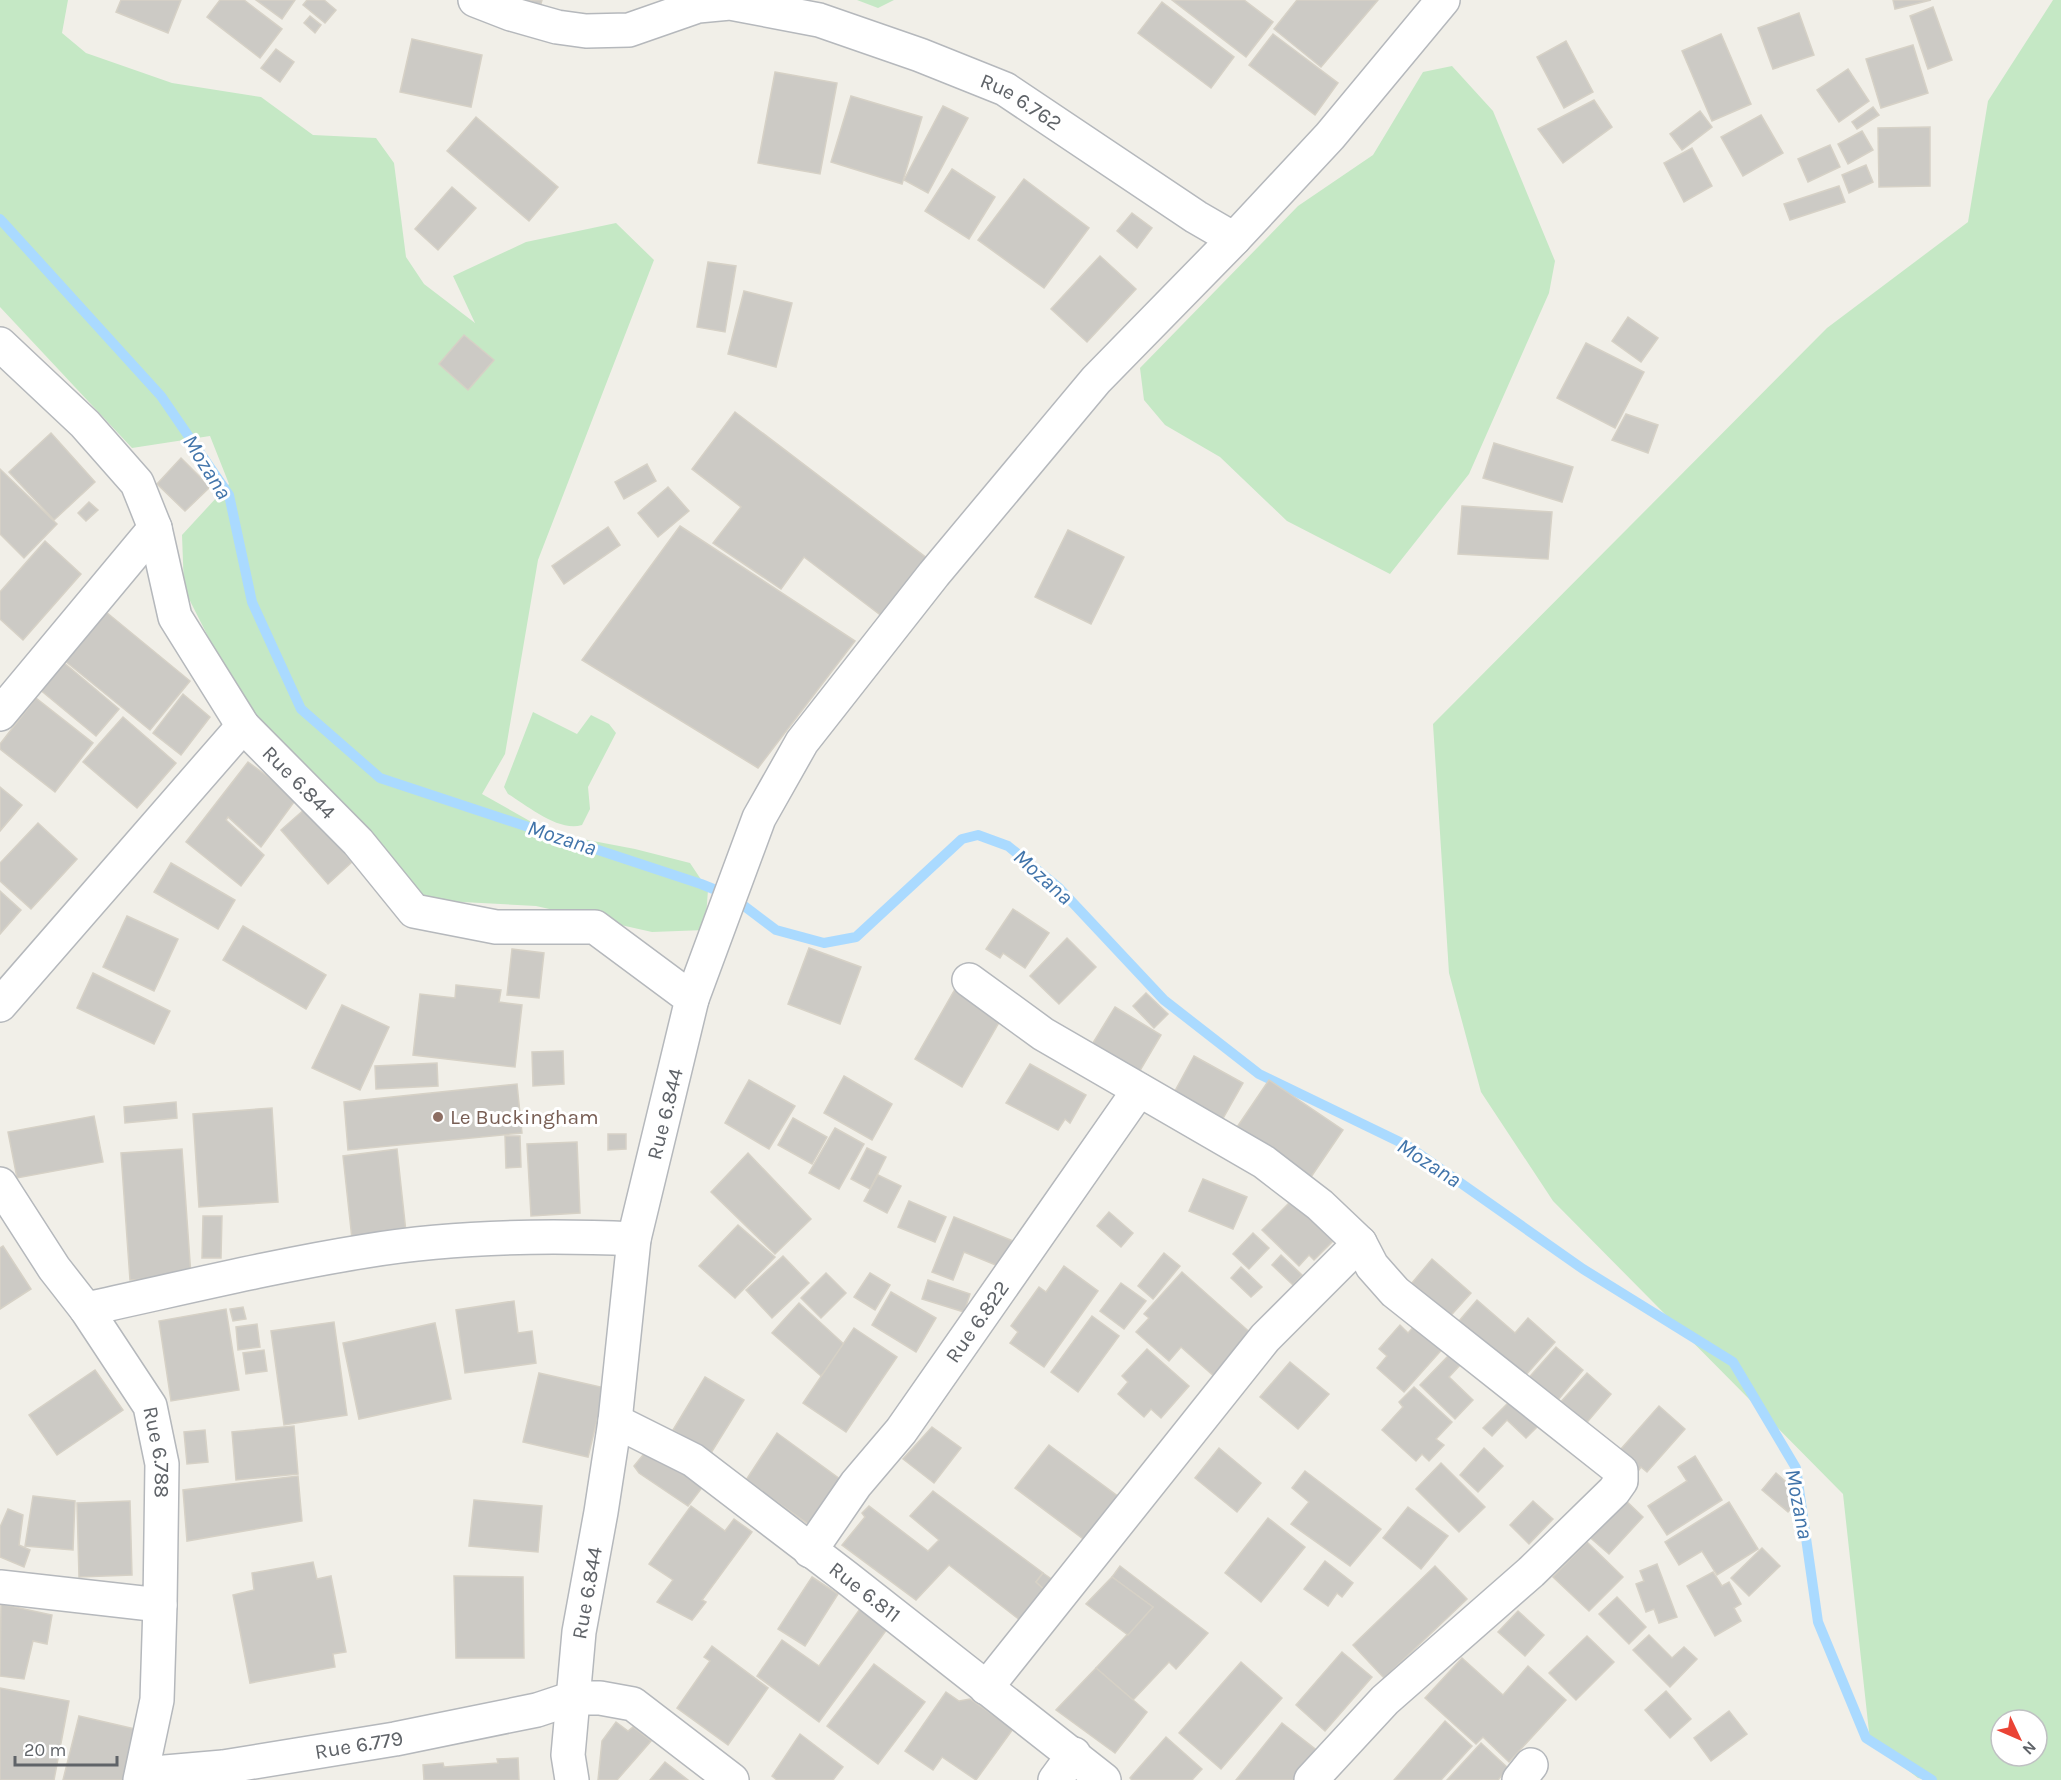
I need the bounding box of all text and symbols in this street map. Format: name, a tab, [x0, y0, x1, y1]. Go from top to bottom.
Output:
street label: Rue 6.762	[977, 68, 1066, 136]
water label: Mozana	[177, 430, 237, 504]
street label: Rue 6.844	[257, 741, 341, 824]
water label: Mozana	[524, 815, 600, 861]
water label: Mozana	[1008, 844, 1078, 910]
street label: Rue 6.844	[642, 1065, 688, 1162]
place label: Le Buckingham	[450, 1105, 599, 1129]
marker: Le Buckingham	[431, 1110, 445, 1124]
water label: Mozana	[1392, 1133, 1466, 1193]
street label: Rue 6.822	[940, 1276, 1014, 1367]
street label: Rue 6.788	[138, 1404, 174, 1498]
water label: Mozana	[1779, 1467, 1819, 1541]
street label: Rue 6.844	[567, 1545, 607, 1641]
street label: Rue 6.811	[825, 1557, 905, 1627]
north arrow	[1989, 1708, 2049, 1768]
street label: Rue 6.779	[313, 1726, 405, 1764]
scale bar	[15, 1729, 117, 1767]
text: N	[2019, 1737, 2040, 1759]
text: 20 m	[24, 1739, 66, 1761]

